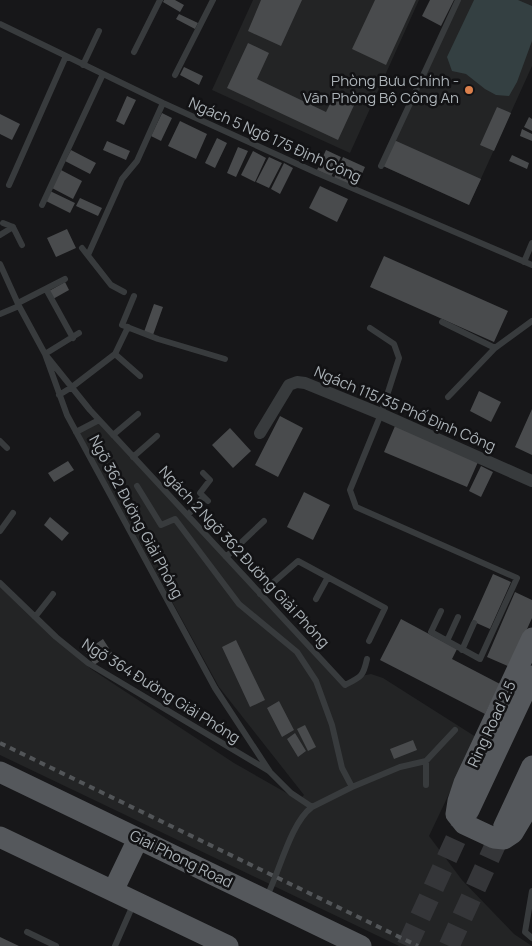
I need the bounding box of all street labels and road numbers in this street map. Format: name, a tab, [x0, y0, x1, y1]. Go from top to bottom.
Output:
street label: Ngách 5 Ngõ 175 Định Công	[185, 92, 365, 187]
street label: Ngách 115/35 Phố Định Công	[311, 361, 499, 456]
street label: Ngõ 362 Đường Giải Phóng	[84, 431, 189, 602]
street label: Ngách 2 Ngõ 362 Đường Giải Phóng	[154, 461, 334, 652]
street label: Ngõ 364 Đường Giải Phóng	[78, 633, 244, 748]
street label: Ring Road 2.5	[462, 677, 521, 771]
street label: Giai Phong Road	[126, 825, 236, 893]

